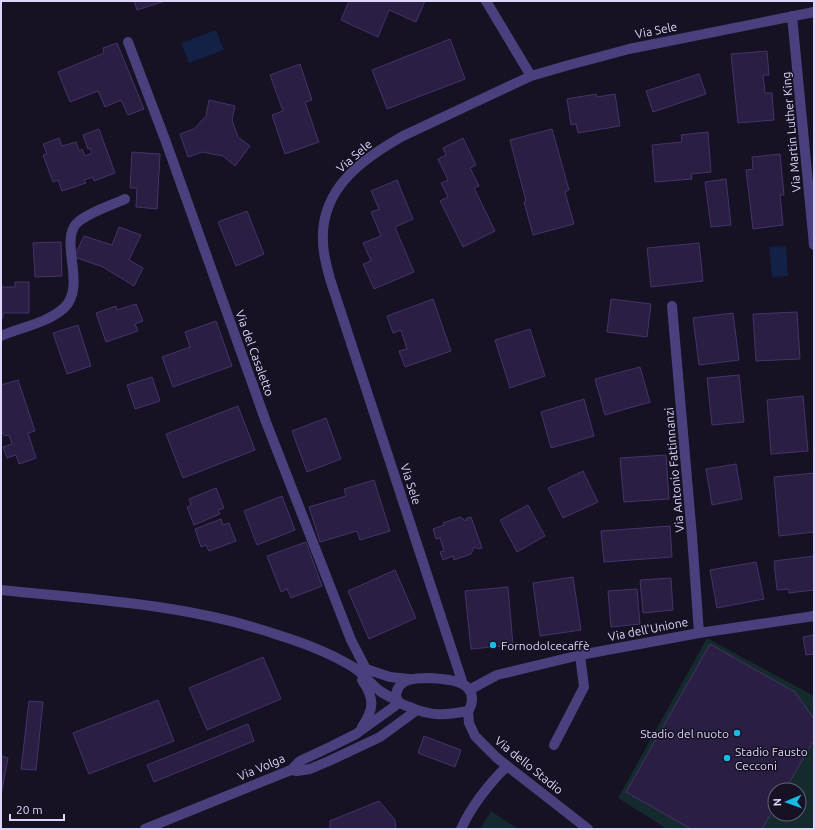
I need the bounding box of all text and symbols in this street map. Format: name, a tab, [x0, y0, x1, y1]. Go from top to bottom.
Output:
street label: Via Sele	[634, 20, 678, 40]
street label: Via Martin Luther King	[779, 71, 803, 193]
street label: Via Sele	[334, 137, 374, 175]
street label: Via del Casaletto	[233, 308, 277, 398]
street label: Via Antonio Fattinnanzi	[662, 407, 686, 533]
street label: Via Sele	[398, 462, 424, 506]
street label: Via dell'Unione	[607, 615, 689, 643]
place label: Fornodolcecaffè	[501, 639, 590, 652]
marker: Fornodolcecaffè	[488, 640, 498, 650]
place label: Stadio del nuoto	[640, 727, 729, 740]
marker: Stadio del nuoto	[732, 728, 742, 738]
street label: Via dello Stadio	[492, 734, 566, 796]
place label: Stadio Fausto Cecconi	[735, 745, 808, 772]
street label: Via Volga	[235, 751, 287, 783]
marker: Stadio Fausto Cecconi	[722, 753, 732, 763]
north arrow	[767, 782, 807, 822]
scale bar	[10, 796, 64, 822]
text: N	[771, 798, 783, 807]
text: 20 m	[16, 803, 43, 816]

